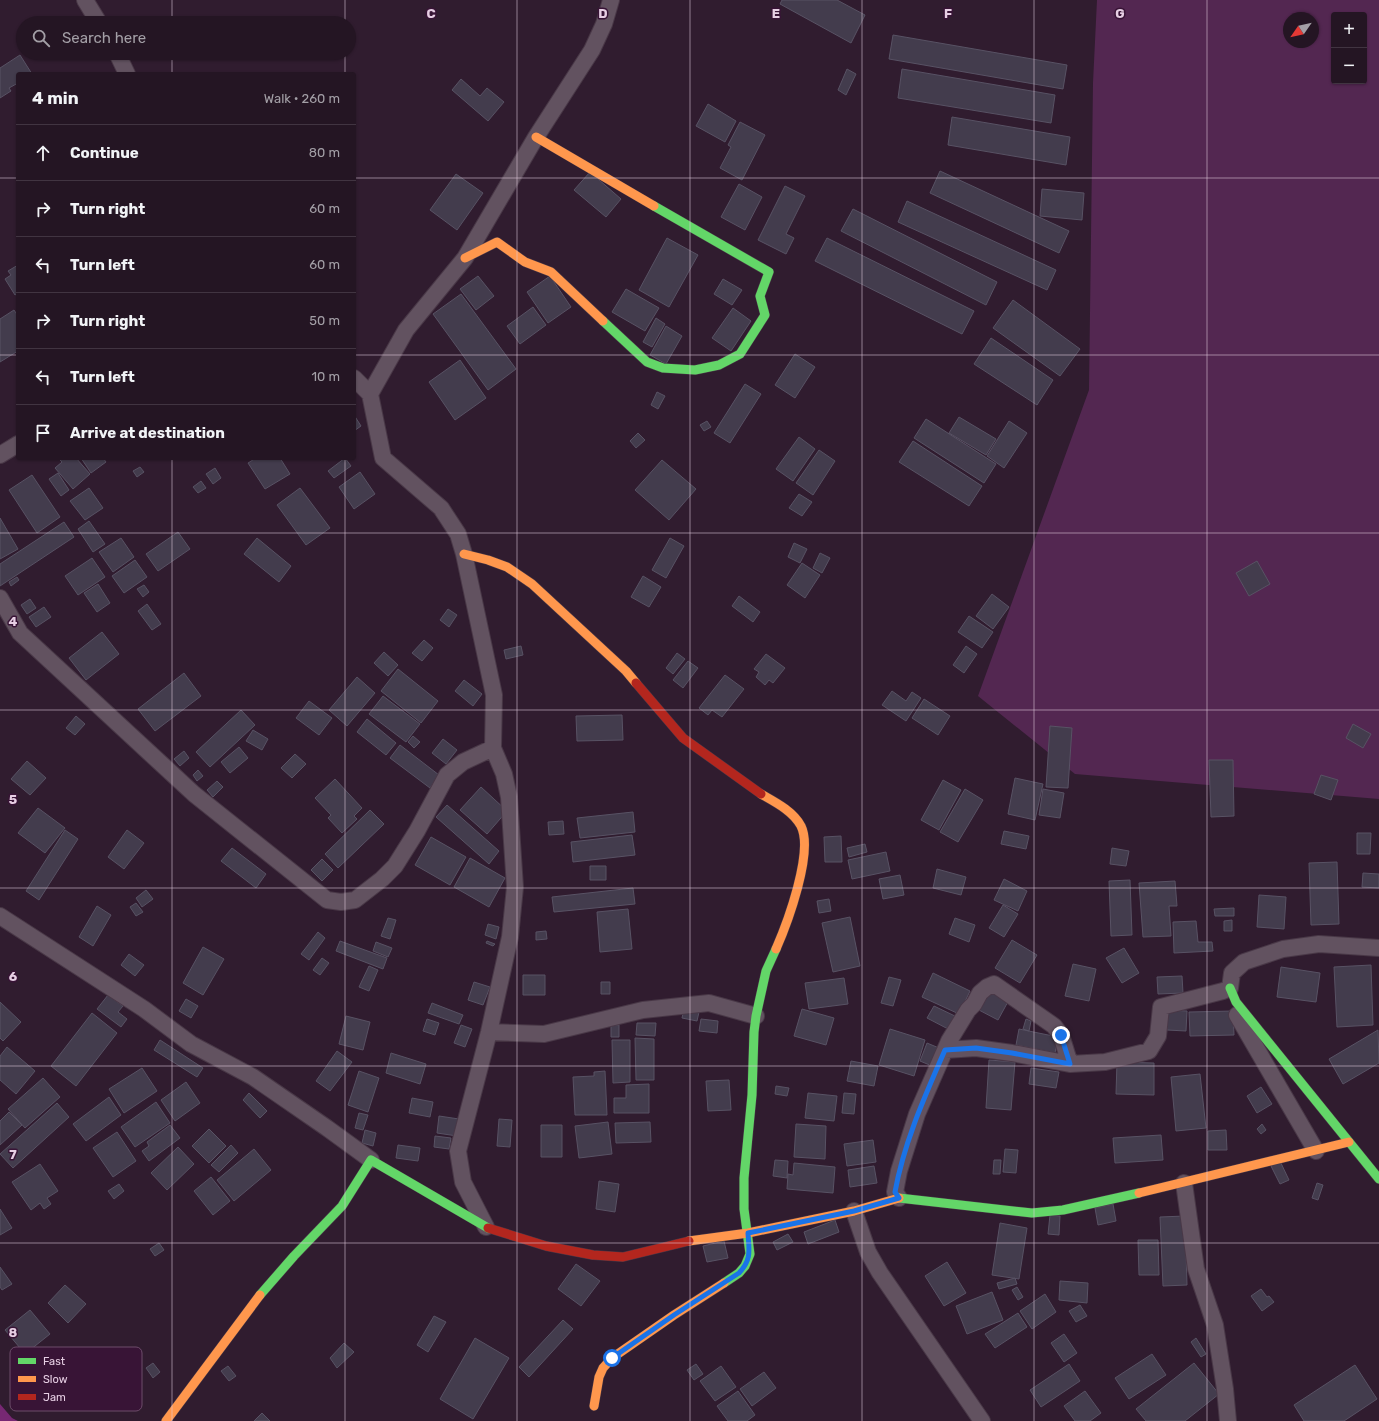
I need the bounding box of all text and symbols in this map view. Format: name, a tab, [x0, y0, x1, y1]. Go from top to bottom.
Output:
text: C	[426, 6, 436, 21]
text: D	[598, 6, 608, 21]
text: E	[772, 6, 780, 21]
text: F	[944, 6, 952, 21]
text: G	[1115, 6, 1125, 21]
north arrow	[1283, 12, 1319, 48]
map controls	[1331, 12, 1367, 84]
button: +	[1331, 12, 1367, 48]
search box	[16, 16, 356, 60]
icon: search	[30, 27, 52, 49]
text: Search here	[62, 29, 146, 47]
button: −	[1331, 48, 1367, 84]
text: 4 min	[32, 88, 79, 108]
text: Walk · 260 m	[264, 91, 340, 106]
icon: ahead	[32, 142, 54, 164]
text: Continue	[70, 144, 139, 162]
text: 80 m	[309, 145, 340, 160]
icon: right	[32, 198, 54, 220]
text: Turn right	[70, 200, 145, 218]
text: 60 m	[309, 201, 340, 216]
icon: left	[32, 254, 54, 276]
text: Turn left	[70, 256, 135, 274]
text: 60 m	[309, 257, 340, 272]
icon: right	[32, 310, 54, 332]
text: Turn right	[70, 312, 145, 330]
text: 50 m	[309, 313, 340, 328]
icon: left	[32, 366, 54, 388]
text: Turn left	[70, 368, 135, 386]
text: 10 m	[311, 369, 340, 384]
icon: arrive	[32, 422, 54, 444]
text: Arrive at destination	[70, 424, 225, 442]
text: 4	[9, 614, 18, 629]
text: 5	[9, 792, 17, 807]
text: 6	[9, 969, 18, 984]
route end	[1052, 1026, 1070, 1044]
text: 7	[9, 1147, 17, 1162]
text: 8	[9, 1325, 18, 1340]
legend	[10, 1347, 142, 1411]
route start	[603, 1349, 621, 1367]
text: Fast	[43, 1355, 66, 1368]
text: Slow	[43, 1373, 68, 1386]
text: Jam	[43, 1391, 66, 1404]

